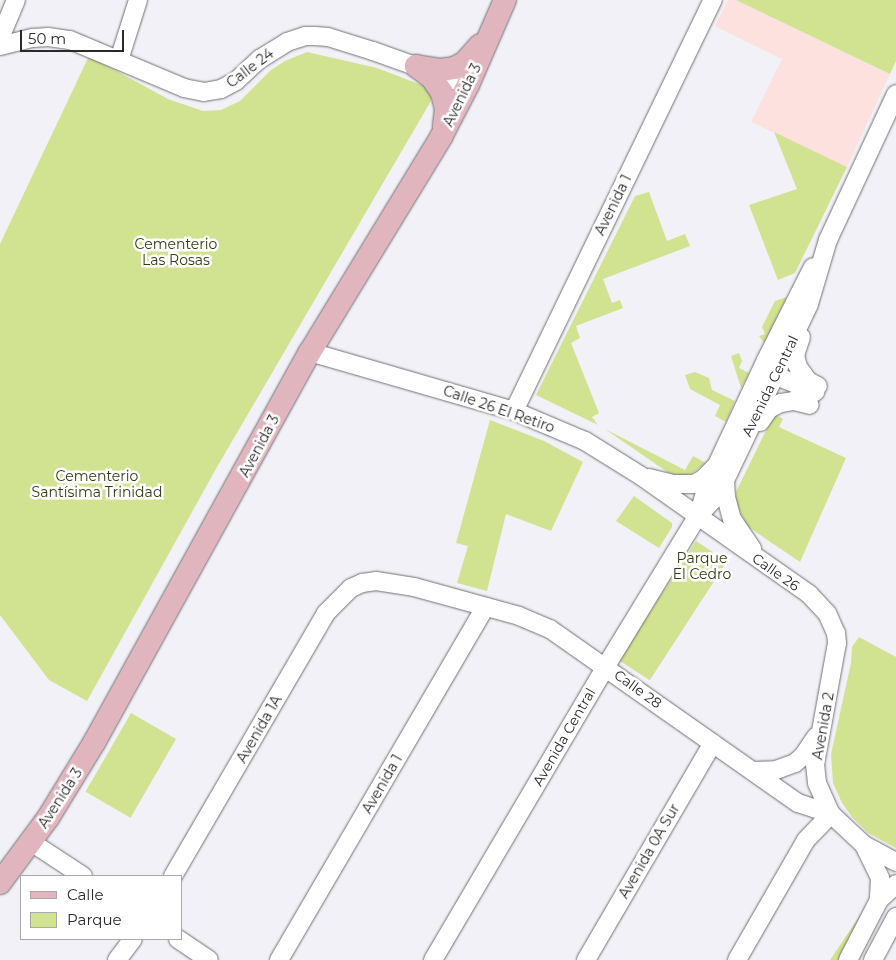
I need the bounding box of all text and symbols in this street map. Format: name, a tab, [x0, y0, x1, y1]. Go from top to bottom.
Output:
scale bar	[22, 20, 126, 52]
text: 50 m	[28, 29, 66, 48]
street label: Calle 24	[223, 45, 277, 91]
street label: Avenida 3	[440, 61, 484, 129]
street label: Avenida 1	[591, 172, 635, 238]
park label: Cementerio Las Rosas	[135, 236, 217, 268]
street label: Avenida Central	[738, 333, 802, 439]
street label: Calle 26 El Retiro	[441, 382, 557, 436]
street label: Avenida 3	[236, 412, 282, 480]
park label: Cementerio Santísima Trinidad	[32, 468, 162, 501]
park label: Parque El Cedro	[673, 550, 731, 582]
street label: Calle 26	[749, 550, 803, 594]
street label: Calle 28	[611, 666, 665, 712]
street label: Avenida Central	[529, 685, 599, 789]
street label: Avenida 2	[809, 691, 837, 761]
street label: Avenida 1A	[233, 692, 285, 766]
street label: Avenida 1	[358, 752, 406, 816]
street label: Avenida 3	[34, 765, 86, 831]
street label: Avenida 0A Sur	[615, 801, 683, 901]
legend	[20, 875, 182, 940]
text: Calle	[67, 885, 104, 904]
text: Parque	[67, 910, 122, 929]

